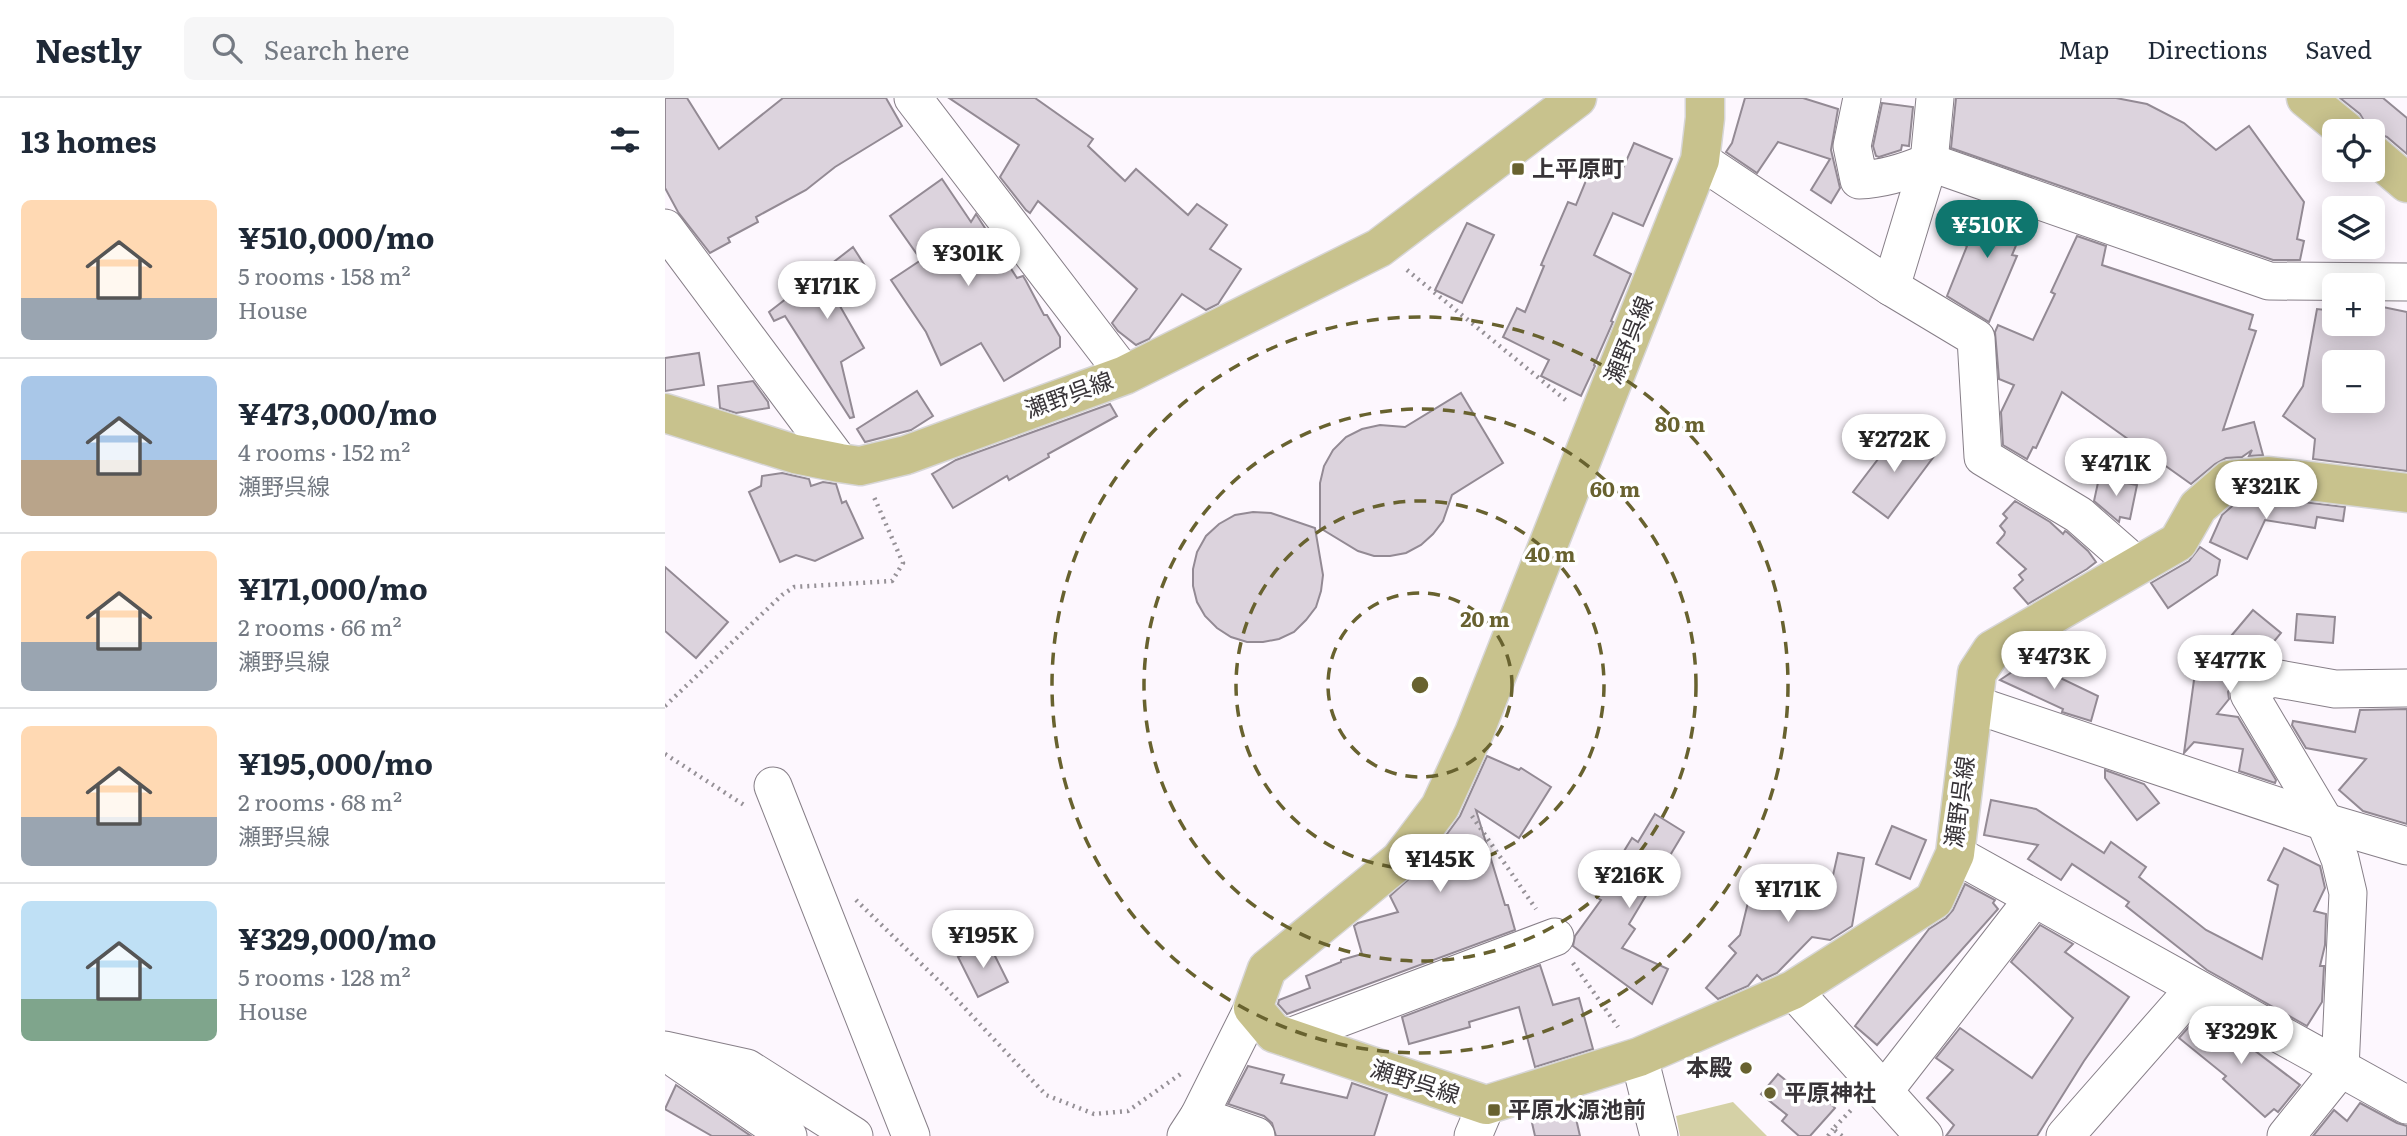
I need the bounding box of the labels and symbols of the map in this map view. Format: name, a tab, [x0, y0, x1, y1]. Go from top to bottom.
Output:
place label: 上平原町	[1532, 150, 1624, 184]
marker: 上平原町	[1510, 161, 1526, 177]
pin: ¥510K	[1938, 200, 2036, 260]
pin: ¥301K	[919, 228, 1017, 288]
pin: ¥171K	[778, 262, 876, 321]
street label: 瀬野呉線	[1594, 290, 1660, 388]
street label: 瀬野呉線	[1019, 361, 1117, 425]
text: 80 m	[1655, 407, 1705, 438]
pin: ¥272K	[1845, 414, 1943, 474]
pin: ¥471K	[2067, 438, 2165, 498]
pin: ¥321K	[2217, 462, 2315, 521]
text: 60 m	[1590, 472, 1640, 503]
text: 40 m	[1525, 537, 1575, 568]
text: 20 m	[1460, 602, 1510, 633]
pin: ¥473K	[2005, 632, 2103, 691]
pin: ¥477K	[2181, 636, 2279, 695]
centre of rings	[1408, 673, 1432, 697]
street label: 瀬野呉線	[1935, 754, 1981, 850]
pin: ¥145K	[1391, 834, 1489, 894]
pin: ¥216K	[1580, 850, 1678, 910]
pin: ¥171K	[1739, 864, 1837, 924]
pin: ¥195K	[934, 910, 1032, 970]
pin: ¥329K	[2192, 1006, 2290, 1066]
place label: 本殿	[1686, 1049, 1732, 1083]
street label: 瀬野呉線	[1367, 1050, 1465, 1110]
marker: 本殿	[1738, 1060, 1754, 1076]
place label: 平原神社	[1784, 1074, 1876, 1108]
marker: 平原神社	[1762, 1085, 1778, 1101]
place label: 平原水源池前	[1508, 1091, 1646, 1125]
marker: 平原水源池前	[1486, 1102, 1502, 1118]

